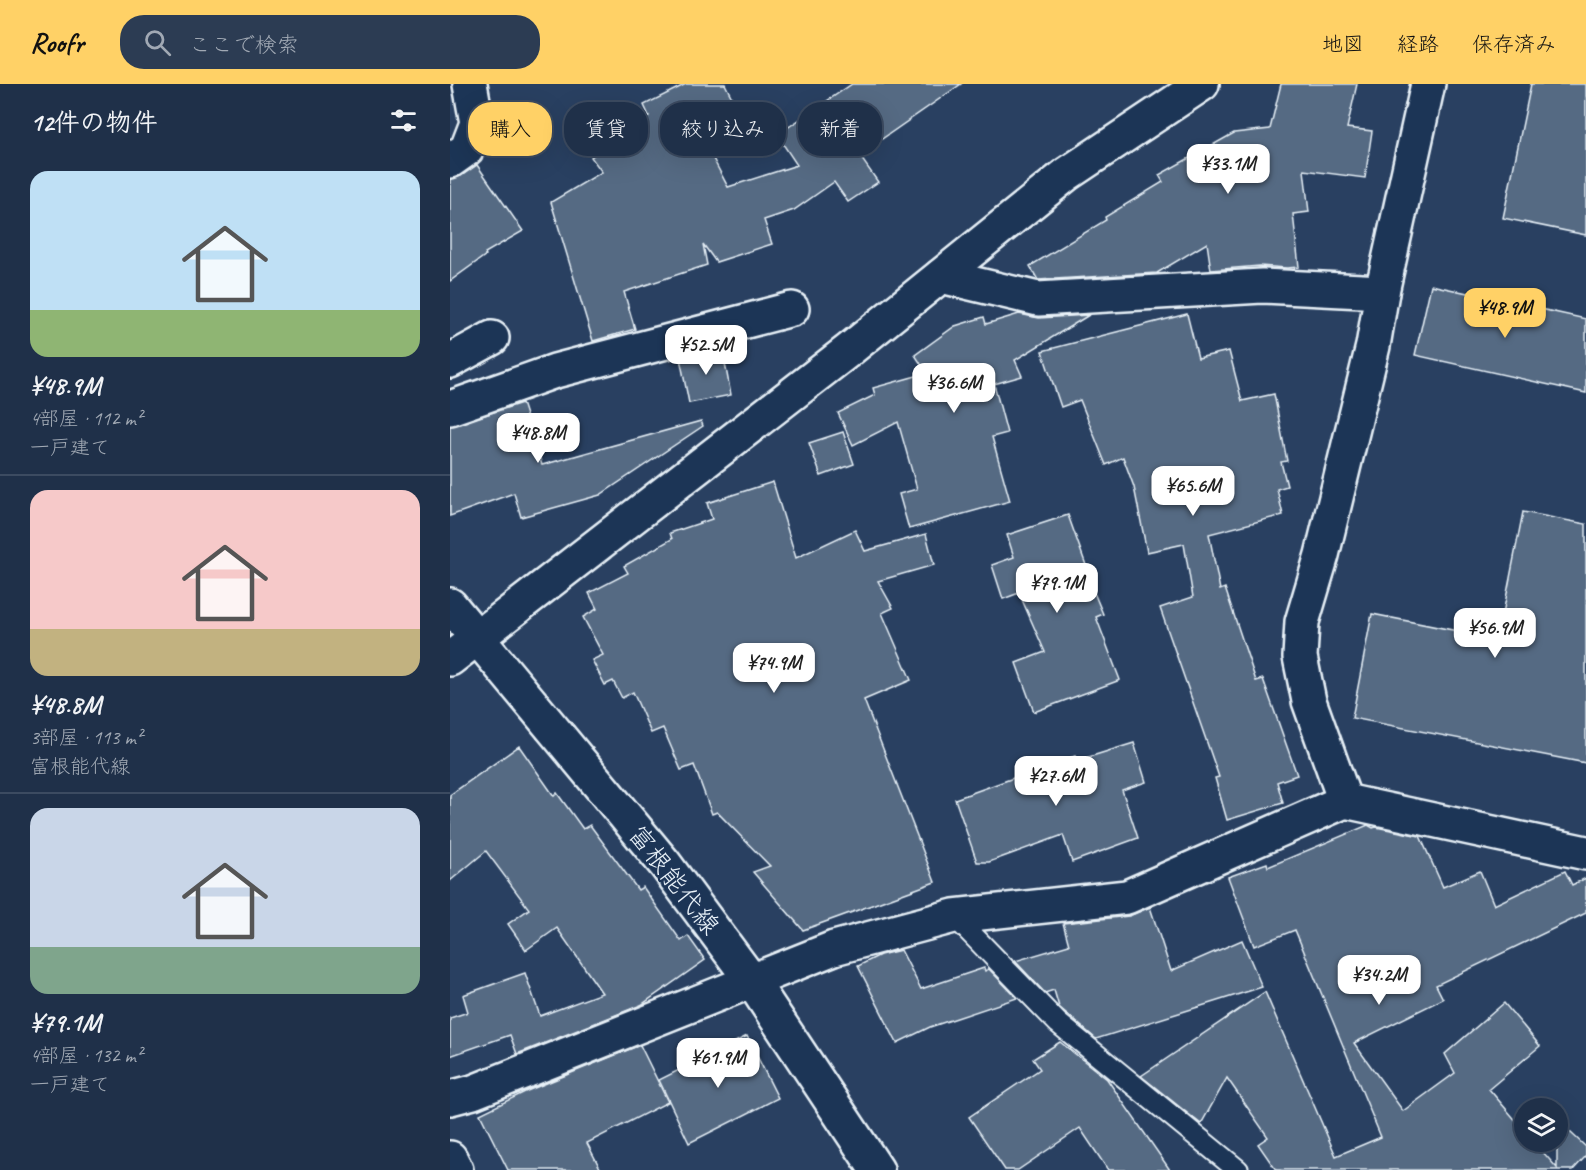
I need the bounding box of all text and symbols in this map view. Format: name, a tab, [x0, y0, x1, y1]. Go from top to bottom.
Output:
search box	[120, 15, 540, 69]
text: Roofr	[30, 25, 84, 60]
icon: search	[141, 26, 174, 59]
text: ここで検索	[189, 31, 299, 59]
text: 地図	[1322, 31, 1364, 57]
text: 経路	[1397, 31, 1439, 57]
text: 保存済み	[1472, 31, 1556, 57]
chip: 購入	[468, 102, 552, 156]
chip: 賃貸	[564, 102, 648, 156]
chip: 絞り込み	[660, 102, 786, 156]
chip: 新着	[798, 102, 882, 156]
icon: filters	[387, 104, 420, 137]
text: 12件の物件	[30, 106, 157, 139]
pin: ¥33.1M	[1179, 144, 1277, 195]
text: ¥33.1M	[1201, 151, 1255, 176]
icon: home	[171, 210, 279, 318]
pin: ¥48.9M	[1456, 288, 1554, 339]
text: ¥48.9M	[1478, 295, 1532, 320]
pin: ¥52.5M	[657, 325, 755, 376]
text: ¥52.5M	[679, 332, 733, 357]
pin: ¥36.6M	[905, 363, 1003, 414]
text: ¥48.9M	[30, 369, 101, 402]
text: ¥36.6M	[926, 370, 982, 395]
text: 4部屋 · 112 m²	[30, 406, 142, 431]
pin: ¥48.8M	[489, 413, 587, 464]
text: ¥48.8M	[511, 420, 565, 445]
text: 一戸建て	[30, 435, 110, 460]
pin: ¥65.6M	[1144, 466, 1242, 517]
text: ¥65.6M	[1165, 473, 1221, 498]
icon: home	[171, 529, 279, 637]
pin: ¥79.1M	[1008, 563, 1106, 614]
text: ¥79.1M	[1030, 570, 1084, 595]
pin: ¥56.9M	[1446, 608, 1544, 659]
text: ¥56.9M	[1468, 615, 1522, 640]
pin: ¥74.9M	[725, 643, 823, 694]
text: ¥74.9M	[747, 650, 801, 675]
text: ¥48.8M	[30, 688, 101, 721]
text: 3部屋 · 113 m²	[30, 725, 142, 750]
text: 富根能代線	[30, 754, 130, 779]
pin: ¥27.6M	[1007, 756, 1105, 807]
text: ¥27.6M	[1029, 763, 1083, 788]
street label: 富根能代線	[621, 819, 727, 941]
icon: home	[171, 847, 279, 955]
pin: ¥34.2M	[1330, 955, 1428, 1006]
text: ¥34.2M	[1352, 962, 1406, 987]
text: ¥79.1M	[30, 1006, 101, 1039]
pin: ¥61.9M	[669, 1038, 767, 1089]
text: 4部屋 · 132 m²	[30, 1043, 142, 1068]
text: ¥61.9M	[691, 1045, 745, 1070]
text: 一戸建て	[30, 1072, 110, 1097]
map controls	[1514, 1098, 1568, 1152]
button: layers	[1514, 1098, 1568, 1152]

